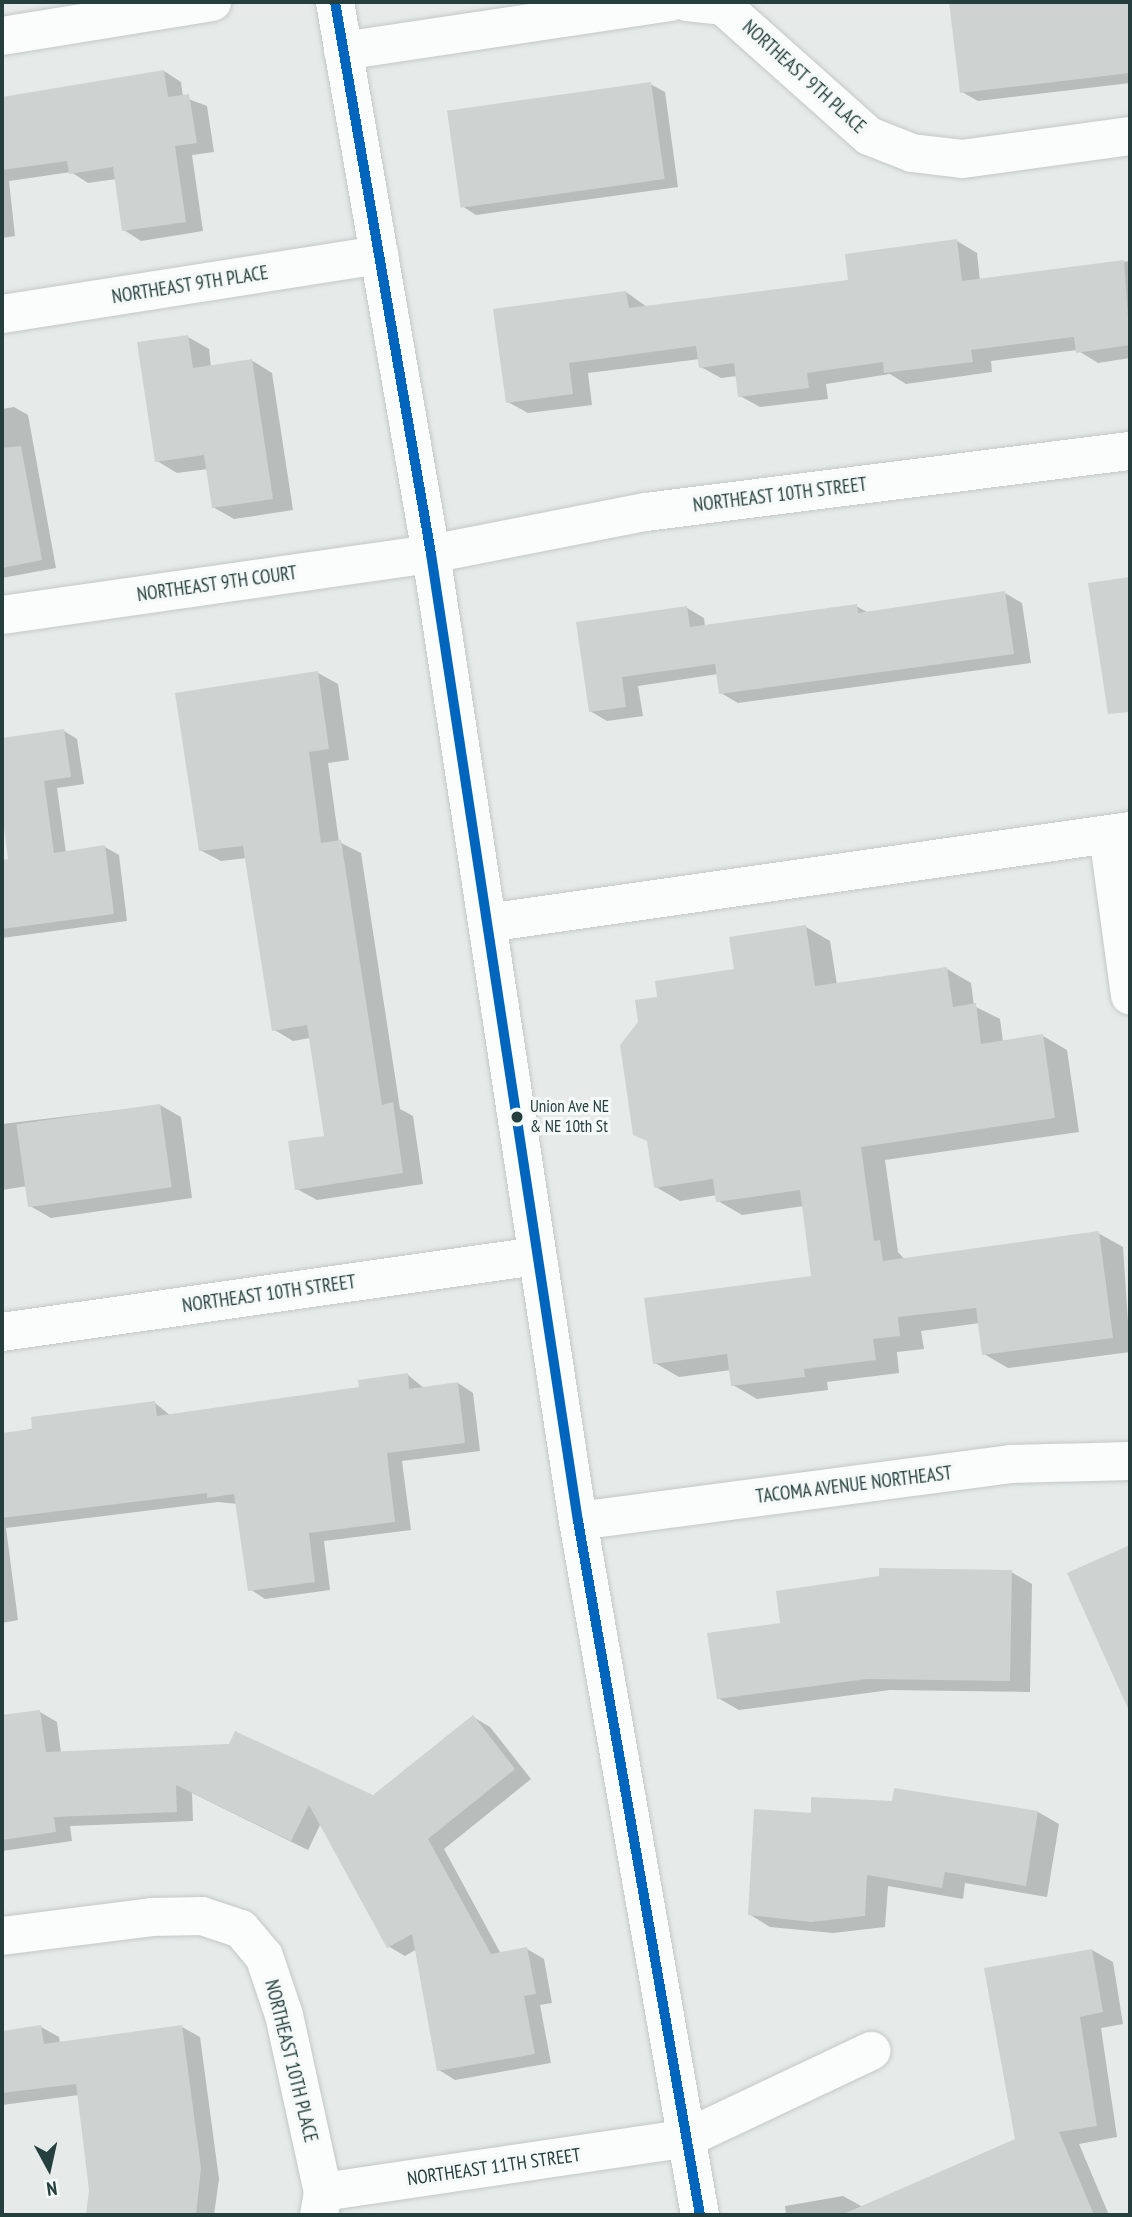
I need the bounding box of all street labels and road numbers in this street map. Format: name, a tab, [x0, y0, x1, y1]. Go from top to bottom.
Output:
street label: NORTHEAST 9TH PLACE	[737, 15, 871, 139]
street label: NORTHEAST 9TH PLACE	[110, 261, 270, 309]
street label: NORTHEAST 10TH STREET	[691, 473, 869, 517]
street label: NORTHEAST 9TH COURT	[135, 561, 299, 607]
street label: NORTHEAST 10TH STREET	[180, 1270, 358, 1318]
street label: TACOMA AVENUE NORTHEAST	[754, 1462, 954, 1508]
street label: NORTHEAST 10TH PLACE	[260, 1977, 322, 2145]
street label: NORTHEAST 11TH STREET	[405, 2143, 583, 2191]

